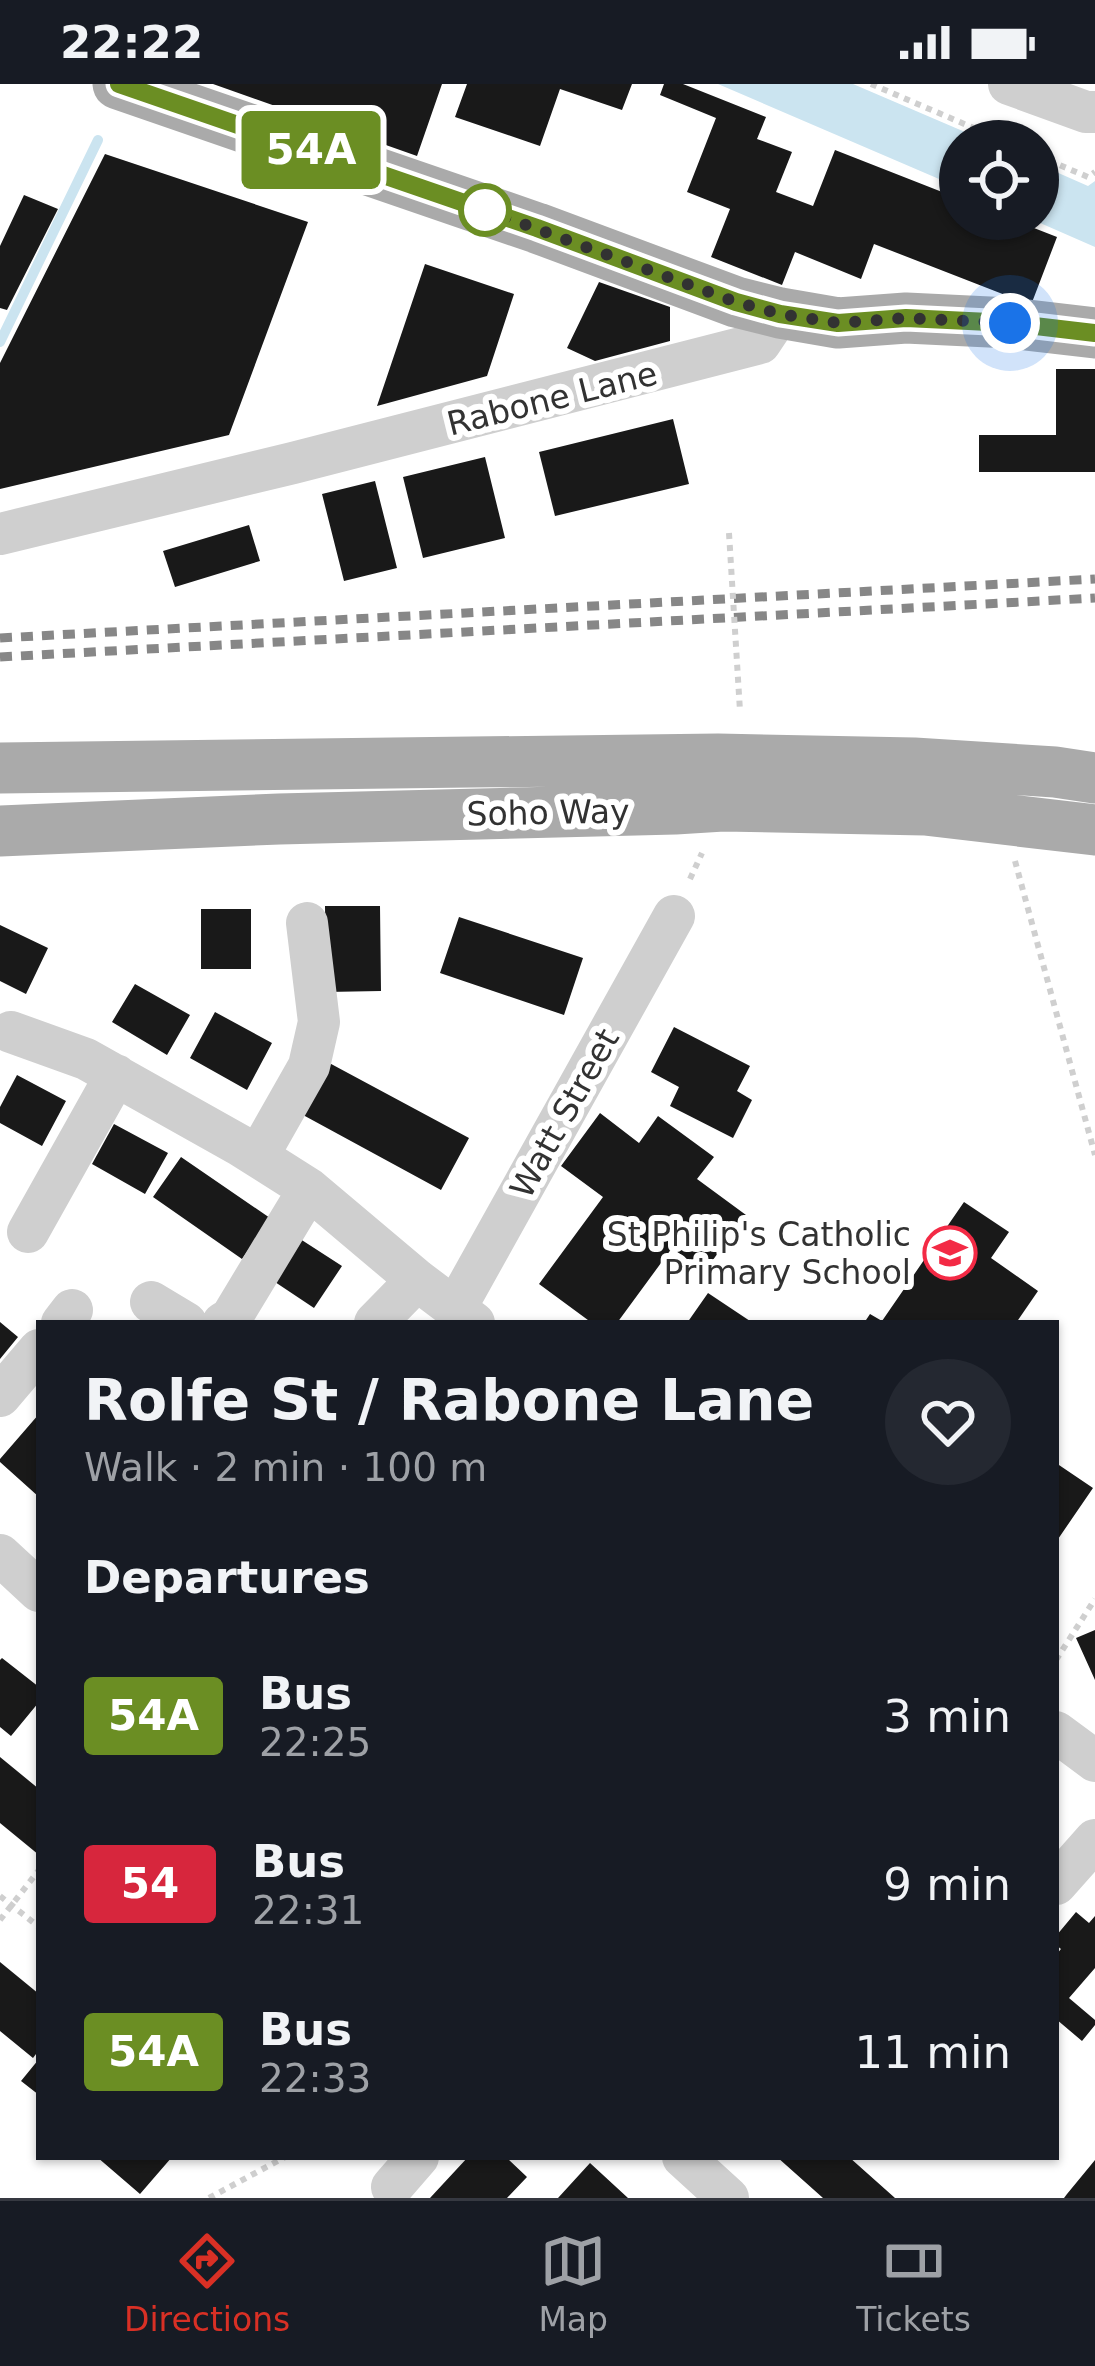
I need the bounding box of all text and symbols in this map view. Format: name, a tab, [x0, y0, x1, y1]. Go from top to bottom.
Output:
text: 22:22	[60, 16, 203, 69]
line badge: 54A	[242, 111, 380, 189]
map controls	[939, 120, 1059, 240]
button: locate	[939, 120, 1059, 240]
text: 54A	[266, 125, 356, 174]
unlabelled marker	[460, 185, 510, 235]
your location	[980, 293, 1040, 353]
street label: Rabone Lane	[443, 354, 661, 443]
street label: Soho Way	[466, 792, 630, 833]
street label: Watt Street	[502, 1022, 627, 1205]
place label: St Philip's Catholic Primary School	[607, 1215, 911, 1292]
school or university icon: St Philip's Catholic Primary School	[922, 1225, 978, 1281]
button: heart	[885, 1359, 1011, 1485]
text: Rolfe St / Rabone Lane	[84, 1367, 814, 1433]
text: Walk · 2 min · 100 m	[84, 1445, 487, 1490]
text: Departures	[84, 1551, 370, 1604]
text: Bus	[259, 1667, 352, 1720]
text: 3 min	[883, 1690, 1011, 1743]
text: 54A	[108, 1691, 199, 1740]
text: 22:25	[259, 1720, 371, 1765]
text: Bus	[252, 1835, 345, 1888]
text: 9 min	[883, 1858, 1011, 1911]
text: 54	[121, 1859, 179, 1908]
text: 22:31	[252, 1888, 364, 1933]
text: Bus	[259, 2003, 352, 2056]
text: 11 min	[855, 2026, 1011, 2079]
text: 54A	[108, 2027, 199, 2076]
text: 22:33	[259, 2056, 371, 2101]
tab: Directions	[124, 2228, 290, 2339]
tab: Map	[538, 2228, 608, 2339]
tab: Tickets	[856, 2228, 971, 2339]

